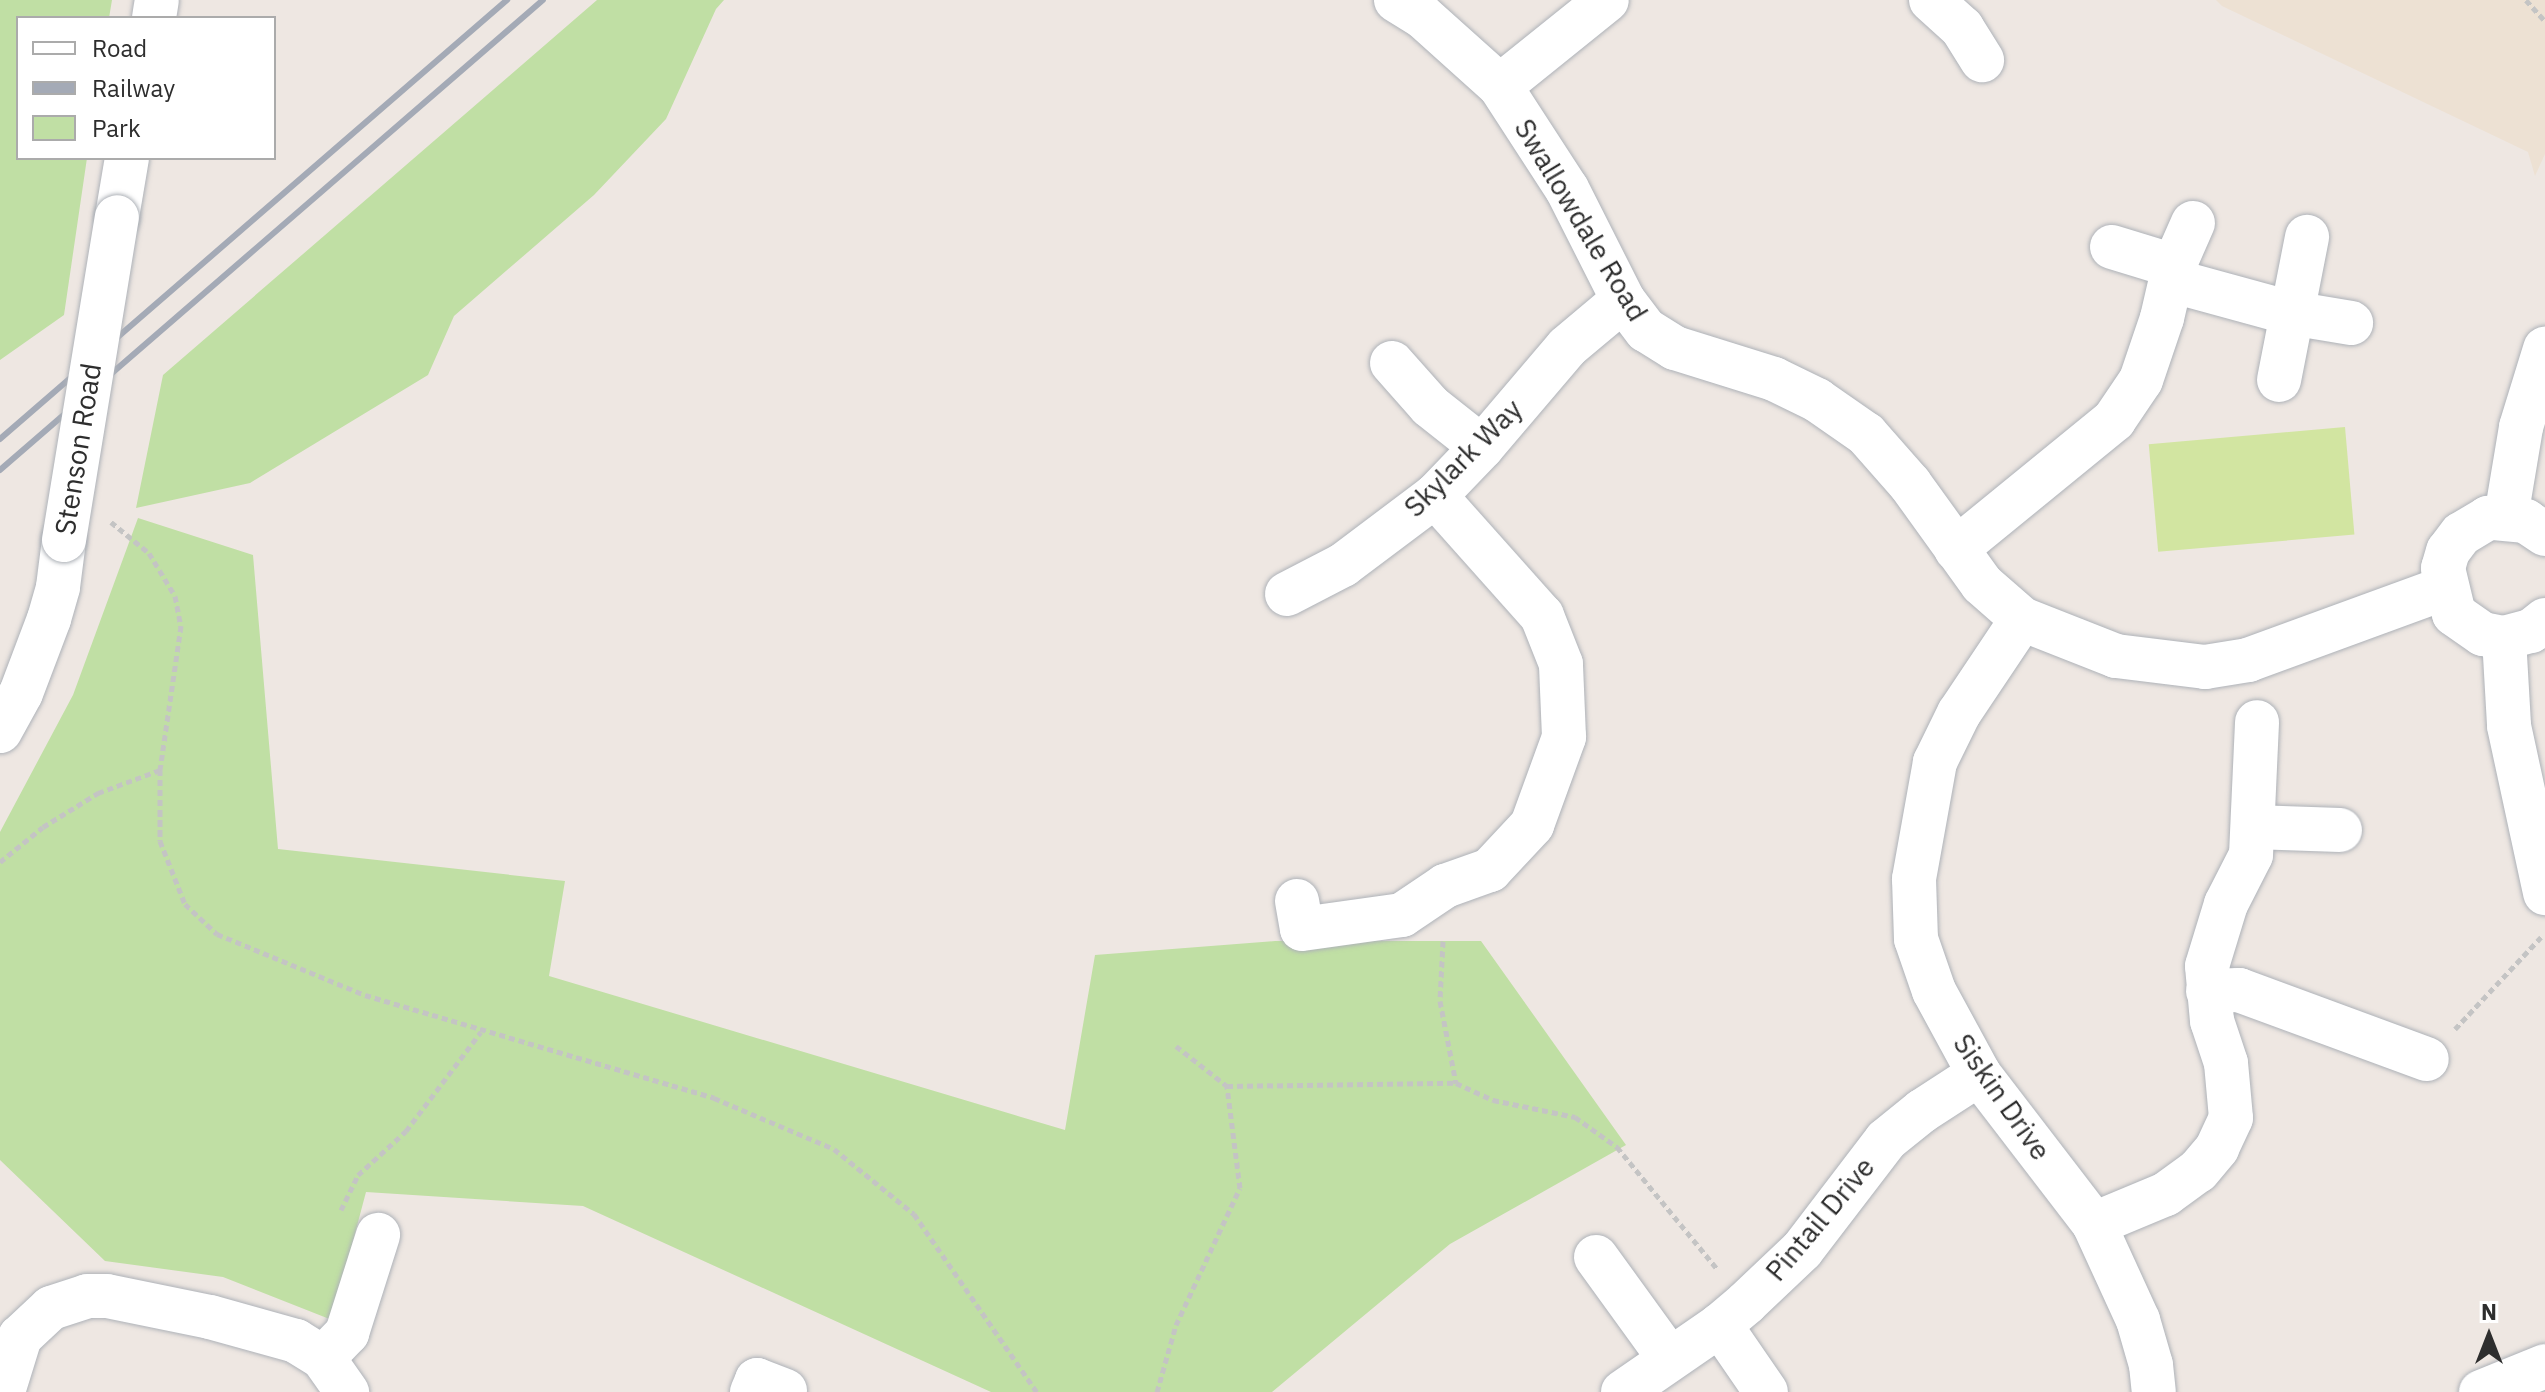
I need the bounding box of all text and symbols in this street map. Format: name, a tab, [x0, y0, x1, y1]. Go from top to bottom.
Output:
legend	[16, 16, 276, 160]
text: Road	[92, 32, 147, 64]
text: Railway	[92, 72, 175, 104]
text: Park	[92, 112, 141, 144]
street label: Swallowdale Road	[1507, 113, 1655, 327]
street label: Stenson Road	[48, 361, 108, 537]
street label: Skylark Way	[1397, 392, 1529, 524]
street label: Siskin Drive	[1946, 1028, 2058, 1166]
street label: Pintail Drive	[1759, 1150, 1881, 1288]
north arrow	[2449, 1296, 2529, 1376]
text: N	[2481, 1297, 2497, 1326]

